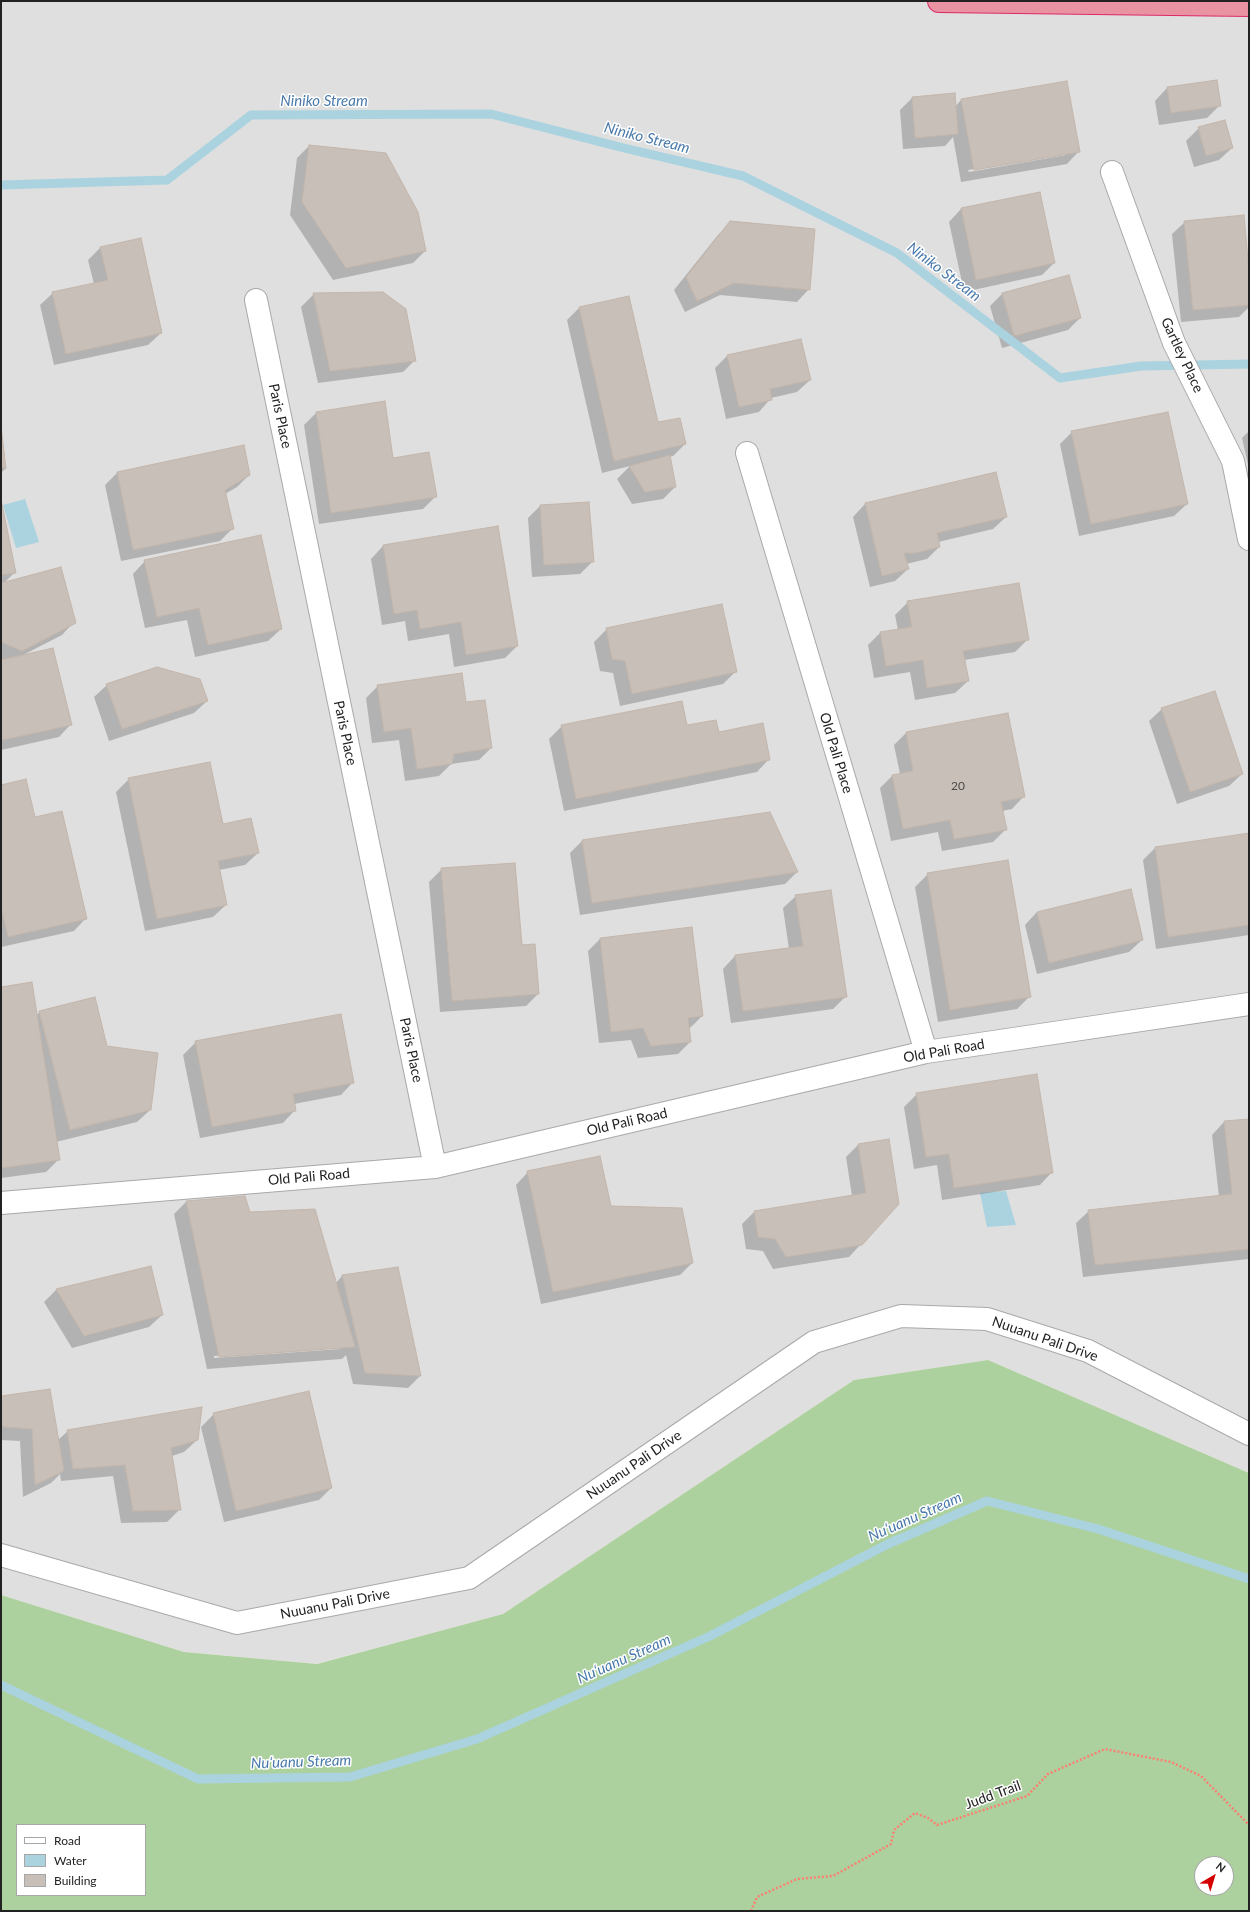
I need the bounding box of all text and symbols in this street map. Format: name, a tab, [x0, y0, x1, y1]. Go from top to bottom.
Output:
water label: Niniko Stream	[280, 92, 368, 110]
water label: Niniko Stream	[602, 119, 692, 157]
water label: Niniko Stream	[904, 238, 984, 306]
street label: Gartley Place	[1157, 315, 1207, 395]
street label: Paris Place	[265, 382, 295, 450]
street label: Paris Place	[330, 699, 360, 767]
street label: Old Pali Place	[816, 710, 856, 796]
house number: 20	[951, 779, 965, 793]
street label: Paris Place	[396, 1016, 426, 1084]
street label: Old Pali Road	[902, 1036, 986, 1066]
street label: Old Pali Road	[585, 1105, 669, 1139]
street label: Old Pali Road	[267, 1165, 351, 1189]
street label: Nuuanu Pali Drive	[990, 1313, 1100, 1365]
street label: Nuuanu Pali Drive	[583, 1427, 685, 1503]
water label: Nuʻuanu Stream	[865, 1488, 965, 1546]
street label: Nuuanu Pali Drive	[279, 1585, 391, 1623]
water label: Nuʻuanu Stream	[574, 1630, 674, 1688]
water label: Nuʻuanu Stream	[250, 1751, 352, 1773]
street label: Judd Trail	[963, 1777, 1023, 1813]
legend	[16, 1824, 146, 1896]
text: Road	[54, 1833, 81, 1848]
text: Water	[54, 1853, 87, 1868]
north arrow	[1194, 1856, 1234, 1896]
text: N	[1214, 1859, 1228, 1875]
text: Building	[54, 1873, 97, 1888]

